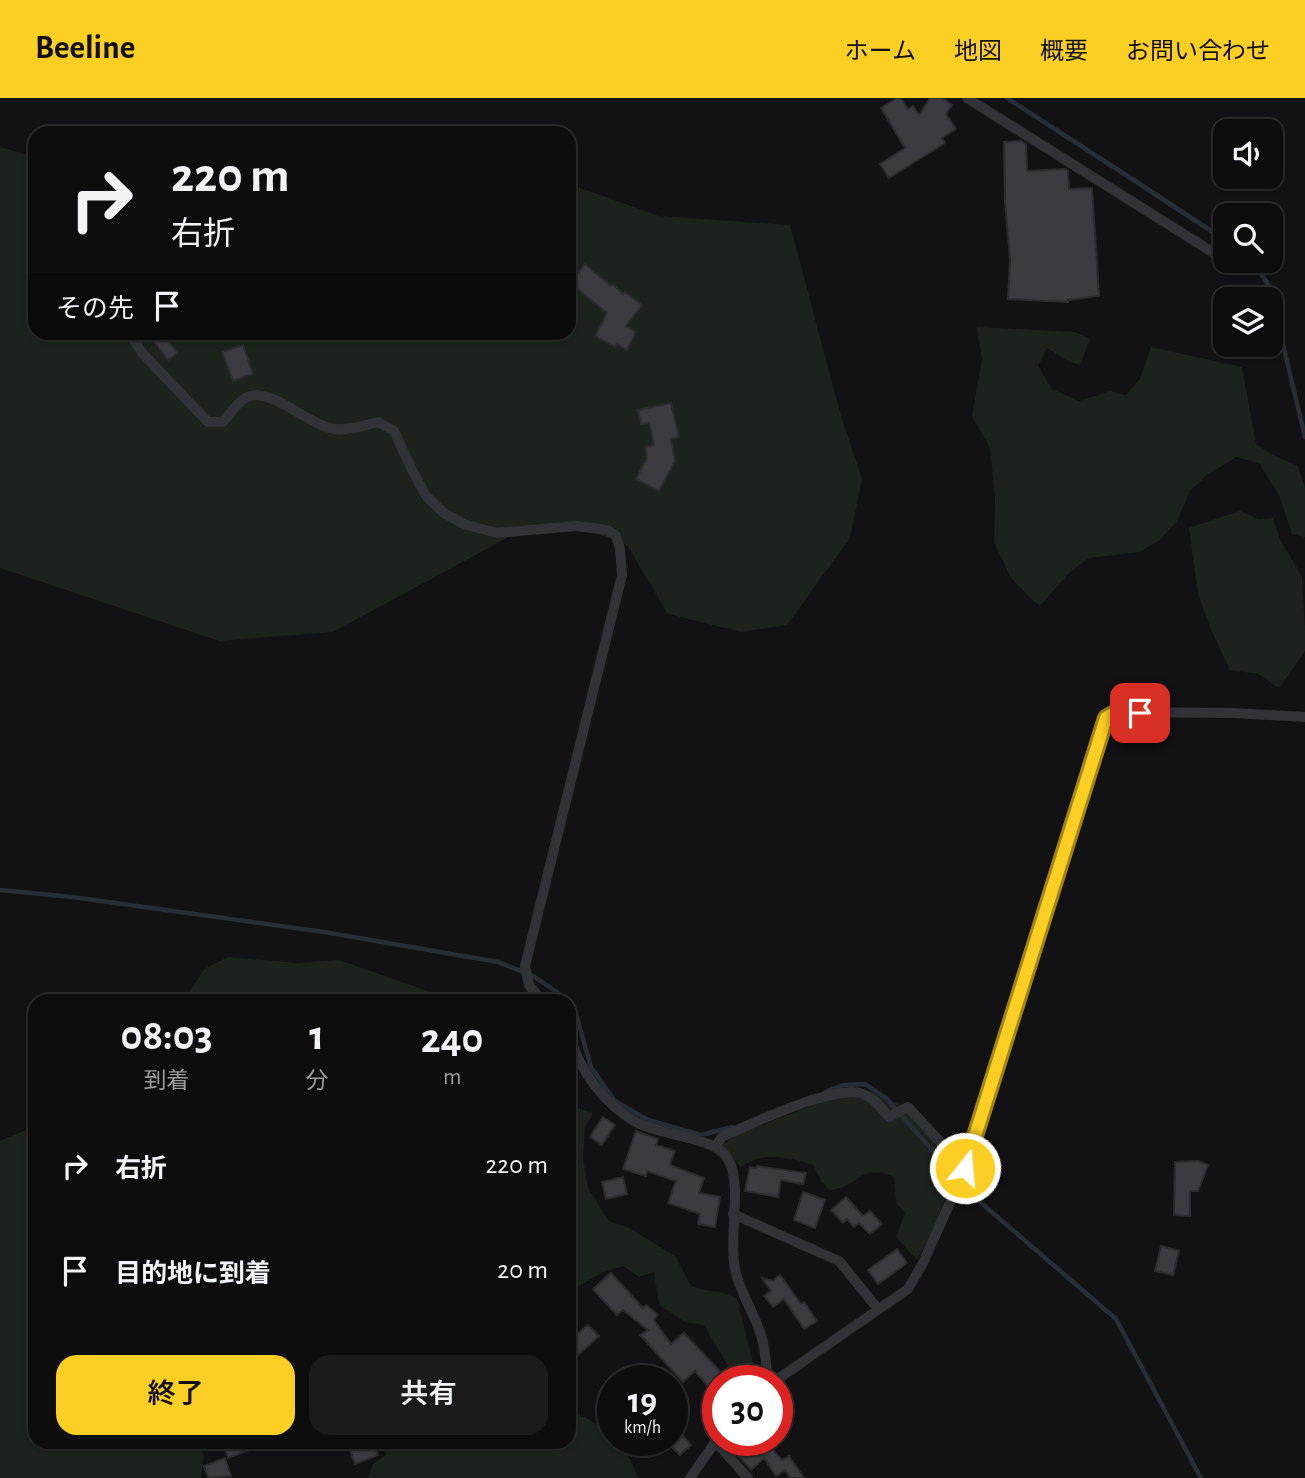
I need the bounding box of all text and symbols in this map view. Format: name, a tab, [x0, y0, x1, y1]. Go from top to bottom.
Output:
text: Beeline	[35, 32, 135, 65]
text: ホーム	[845, 40, 916, 64]
text: 地図	[954, 40, 1002, 64]
text: 概要	[1040, 40, 1088, 64]
text: お問い合わせ	[1126, 40, 1270, 64]
map controls	[1213, 119, 1283, 357]
button: sound	[1213, 119, 1283, 189]
text: 220 m	[171, 152, 290, 201]
icon: right	[56, 154, 147, 245]
button: search	[1213, 203, 1283, 273]
text: 右折	[171, 218, 235, 250]
icon: arrive	[148, 287, 186, 325]
button: layers	[1213, 287, 1283, 357]
text: その先	[56, 296, 134, 322]
pin	[1110, 683, 1170, 743]
icon: arrive	[1121, 694, 1159, 732]
text: 08:03	[121, 1015, 213, 1057]
text: 1	[309, 1015, 324, 1057]
text: 240	[421, 1018, 484, 1060]
text: m	[443, 1066, 461, 1089]
text: 到着	[144, 1070, 190, 1093]
text: 分	[305, 1070, 328, 1093]
position arrow	[928, 1131, 1002, 1205]
icon: right	[56, 1147, 94, 1185]
text: 220 m	[486, 1152, 548, 1178]
text: 右折	[115, 1156, 167, 1182]
icon: arrive	[56, 1252, 94, 1290]
text: 20 m	[497, 1257, 548, 1283]
text: 目的地に到着	[115, 1261, 271, 1287]
button: 終了	[56, 1355, 295, 1435]
button: 共有	[309, 1355, 548, 1435]
speed limit sign: 30	[702, 1365, 793, 1456]
text: 19	[628, 1384, 657, 1419]
text: km/h	[624, 1419, 661, 1437]

